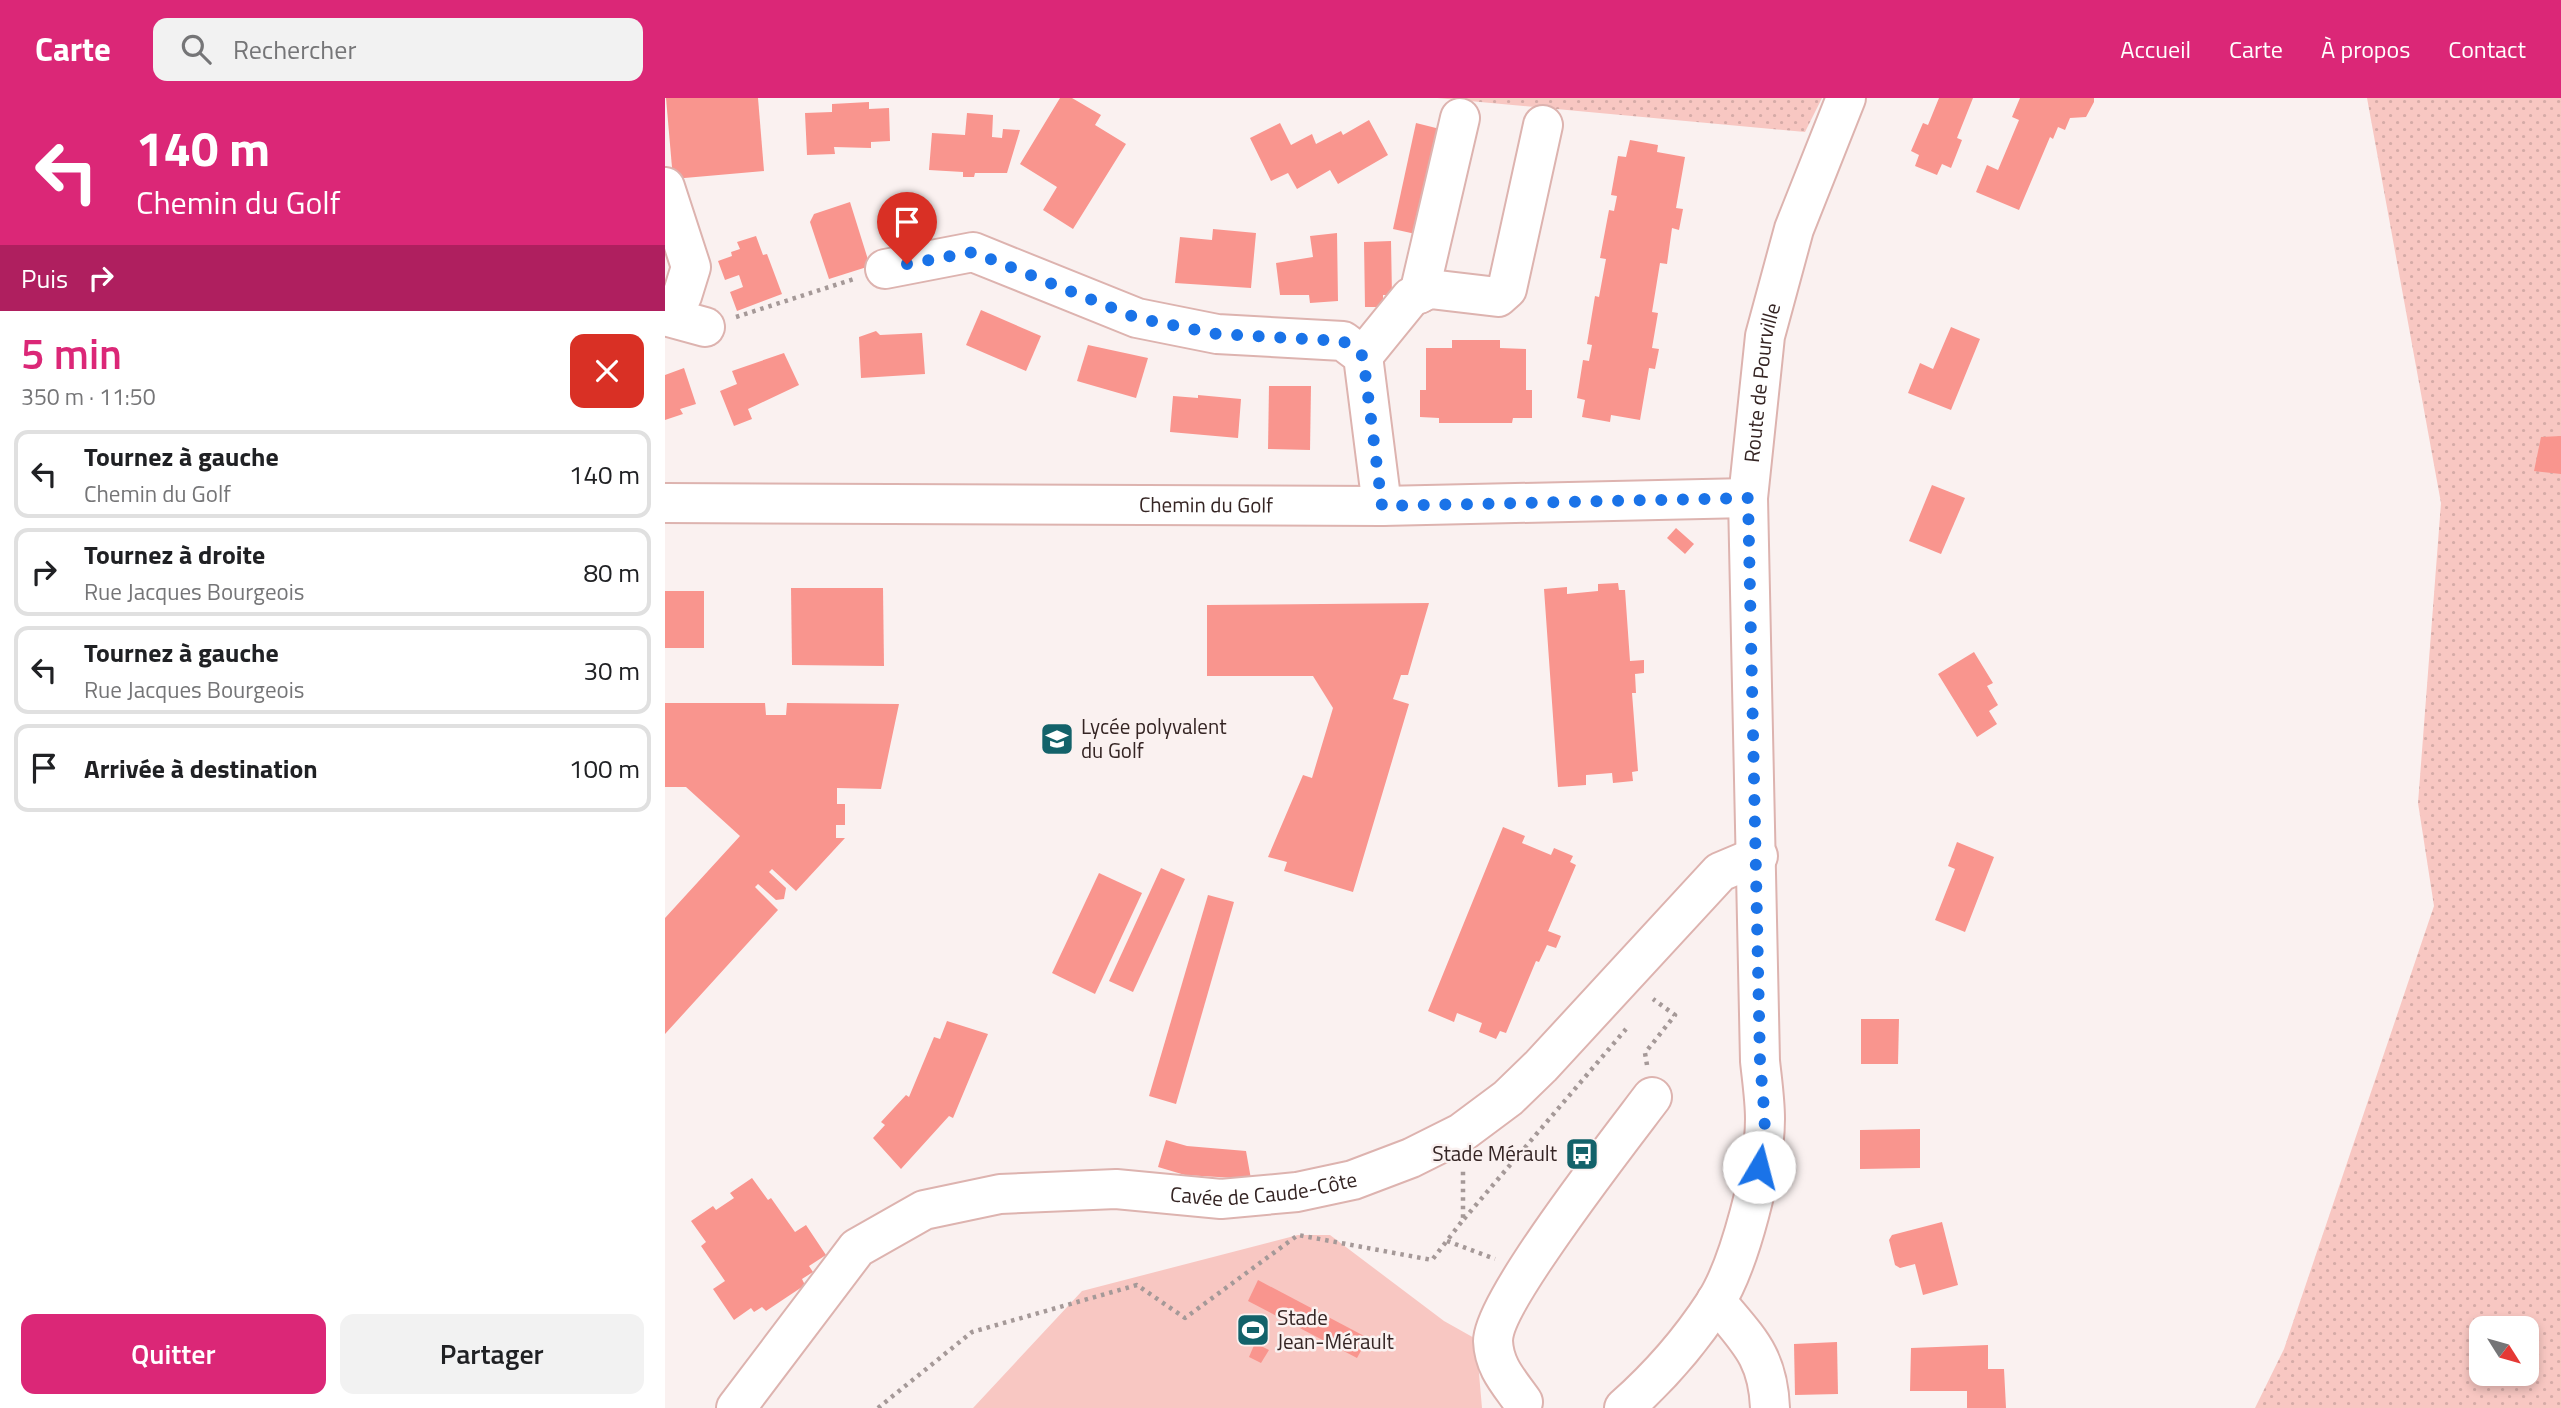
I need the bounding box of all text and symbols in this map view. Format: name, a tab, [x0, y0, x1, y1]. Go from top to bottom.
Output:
search box	[153, 18, 643, 81]
text: Carte	[35, 24, 111, 74]
icon: search	[177, 30, 215, 68]
text: Rechercher	[233, 30, 356, 69]
text: Accueil	[2120, 31, 2191, 67]
text: Carte	[2229, 31, 2283, 67]
text: À propos	[2321, 31, 2410, 67]
text: Contact	[2448, 31, 2526, 67]
text: 140 m	[136, 110, 270, 185]
icon: left	[21, 126, 112, 217]
text: Chemin du Golf	[136, 178, 340, 226]
pin	[877, 192, 937, 264]
icon: arrive	[888, 203, 926, 241]
text: Puis	[21, 259, 68, 298]
icon: right	[82, 259, 120, 297]
street label: Route de Pourville	[1735, 299, 1788, 464]
text: 5 min	[21, 321, 122, 385]
button: close	[570, 334, 644, 408]
text: 350 m · 11:50	[21, 379, 156, 414]
text: Tournez à gauche	[84, 437, 279, 476]
icon: left	[25, 455, 63, 493]
text: 140 m	[569, 455, 640, 494]
text: Chemin du Golf	[84, 476, 231, 511]
street label: Chemin du Golf	[1139, 488, 1273, 521]
text: Tournez à droite	[84, 535, 265, 574]
icon: right	[25, 553, 63, 591]
text: 80 m	[583, 553, 640, 592]
text: Rue Jacques Bourgeois	[84, 574, 304, 609]
text: Tournez à gauche	[84, 633, 279, 672]
icon: left	[25, 651, 63, 689]
text: 30 m	[583, 651, 640, 690]
text: Rue Jacques Bourgeois	[84, 672, 304, 707]
place label: Lycée polyvalent du Golf	[1081, 710, 1227, 766]
school or university icon: Lycée polyvalent du Golf	[1038, 720, 1076, 758]
icon: arrive	[25, 749, 63, 787]
text: Arrivée à destination	[84, 749, 318, 788]
text: 100 m	[569, 749, 640, 788]
position arrow	[1722, 1130, 1796, 1204]
bus stop icon: Stade Mérault	[1563, 1135, 1601, 1173]
place label: Stade Mérault	[1432, 1137, 1558, 1169]
street label: Cavée de Caude-Côte	[1169, 1163, 1360, 1214]
place label: Stade Jean-Mérault	[1277, 1301, 1394, 1357]
sports icon: Stade Jean-Mérault	[1234, 1311, 1272, 1349]
button: Quitter	[21, 1314, 326, 1394]
button: Partager	[340, 1314, 644, 1394]
north arrow	[2469, 1316, 2539, 1386]
map controls	[2469, 1316, 2539, 1386]

